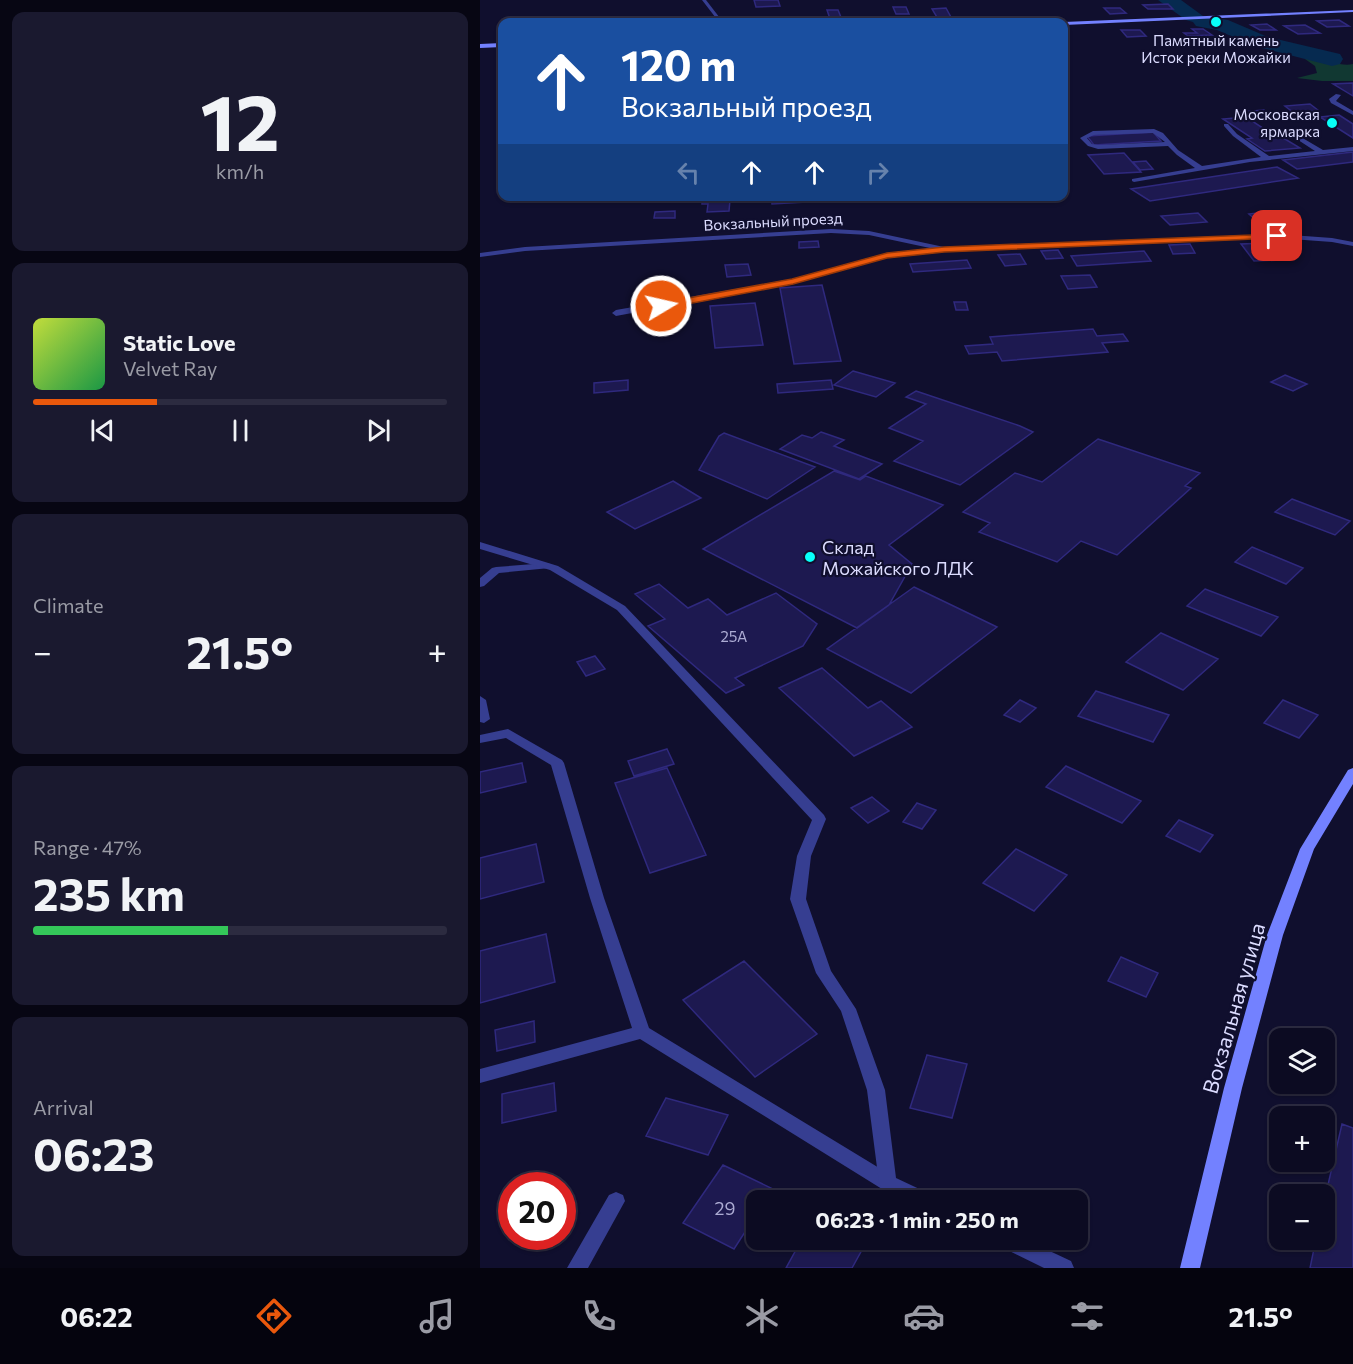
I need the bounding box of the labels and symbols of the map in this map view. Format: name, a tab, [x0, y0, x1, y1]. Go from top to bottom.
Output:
marker: Памятный камень Исток реки Можайки	[1209, 15, 1223, 29]
place label: Памятный камень Исток реки Можайки	[1141, 31, 1291, 66]
place label: Московская ярмарка	[1234, 105, 1320, 140]
marker: Московская ярмарка	[1325, 116, 1339, 130]
street label: Вокзальный проезд	[703, 208, 843, 234]
pin	[1251, 210, 1302, 261]
position arrow	[629, 274, 693, 338]
place label: Склад Можайского ЛДК	[822, 536, 974, 579]
marker: Склад Можайского ЛДК	[803, 550, 817, 564]
house number: 25А	[721, 627, 747, 645]
street label: Вокзальная улица	[1197, 920, 1269, 1096]
speed limit sign: 20	[498, 1172, 576, 1250]
house number: 29	[715, 1197, 735, 1219]

